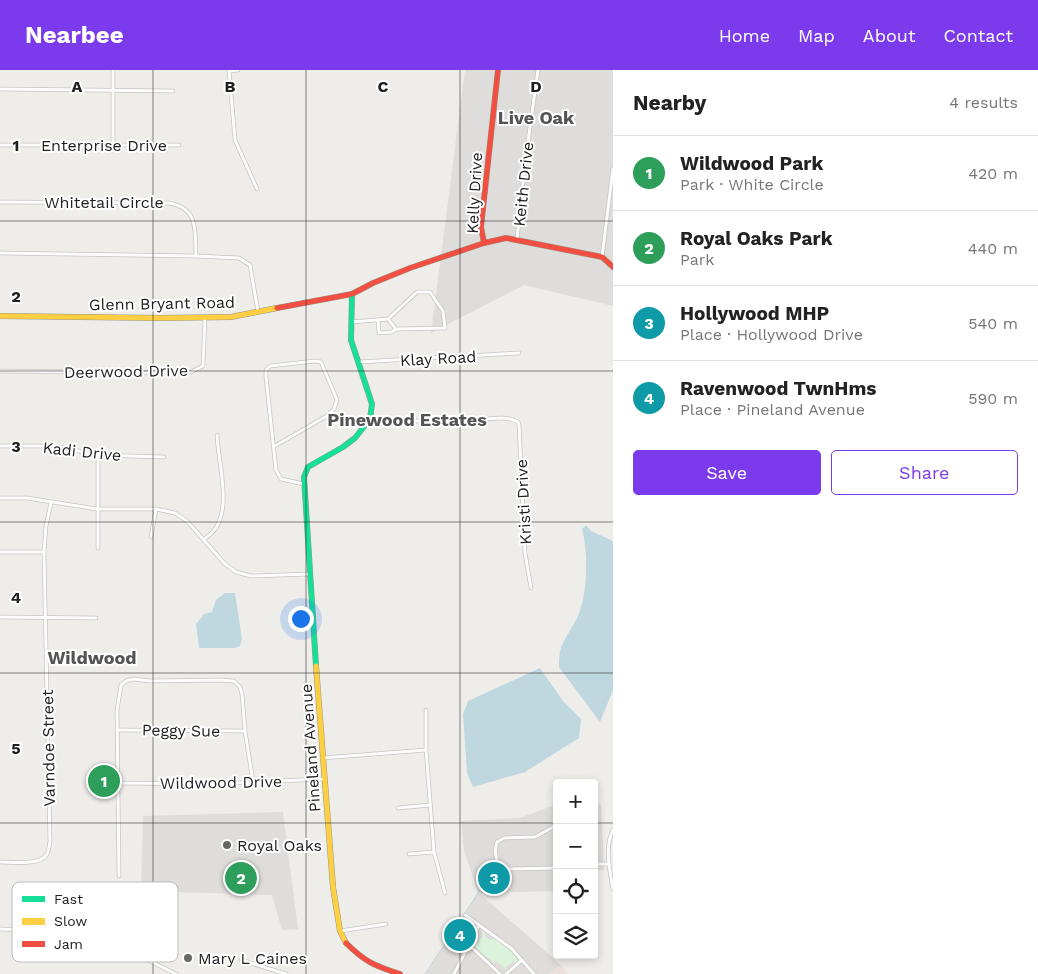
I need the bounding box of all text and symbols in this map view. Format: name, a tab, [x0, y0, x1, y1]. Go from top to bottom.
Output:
text: Nearbee	[25, 21, 124, 49]
text: Home	[719, 25, 770, 46]
text: Map	[798, 25, 835, 46]
text: About	[863, 25, 915, 46]
text: Contact	[943, 25, 1013, 46]
text: A	[72, 77, 83, 96]
text: B	[225, 77, 236, 96]
text: C	[378, 77, 389, 96]
text: D	[530, 77, 542, 96]
text: Nearby	[633, 90, 706, 115]
text: 4 results	[949, 93, 1018, 112]
district label: Live Oak	[498, 107, 575, 128]
text: 1	[13, 136, 19, 155]
street label: Enterprise Drive	[41, 136, 167, 155]
street label: Keith Drive	[510, 141, 537, 227]
street label: Kelly Drive	[463, 152, 486, 234]
text: Wildwood Park	[680, 152, 823, 175]
text: 1	[646, 164, 652, 183]
text: 420 m	[968, 164, 1018, 183]
text: Park · White Circle	[680, 175, 824, 194]
street label: Whitetail Circle	[44, 193, 164, 212]
text: Royal Oaks Park	[680, 227, 833, 250]
text: 2	[644, 239, 654, 258]
text: 440 m	[968, 239, 1018, 258]
text: Park	[680, 250, 714, 269]
text: 2	[11, 287, 21, 306]
street label: Glenn Bryant Road	[89, 293, 235, 314]
text: Hollywood MHP	[680, 302, 829, 325]
text: 3	[644, 314, 654, 333]
text: 540 m	[968, 314, 1018, 333]
text: Place · Hollywood Drive	[680, 325, 863, 344]
street label: Klay Road	[399, 347, 477, 370]
street label: Deerwood Drive	[64, 361, 188, 382]
text: Ravenwood TwnHms	[680, 377, 876, 400]
text: 4	[644, 389, 654, 408]
text: 590 m	[968, 389, 1018, 408]
text: Place · Pineland Avenue	[680, 400, 865, 419]
district label: Pinewood Estates	[327, 409, 487, 430]
text: 3	[11, 437, 21, 456]
street label: Kadi Drive	[42, 438, 122, 465]
button: Save	[633, 450, 821, 495]
button: Share	[831, 450, 1018, 495]
street label: Kristi Drive	[512, 459, 535, 545]
text: 4	[11, 588, 21, 607]
your location	[288, 606, 314, 632]
district label: Wildwood	[47, 647, 137, 668]
street label: Pineland Avenue	[297, 683, 324, 813]
street label: Varndoe Street	[38, 689, 59, 807]
street label: Peggy Sue	[142, 720, 220, 741]
text: 5	[11, 739, 21, 758]
pin: 1	[88, 762, 120, 800]
street label: Wildwood Drive	[160, 772, 282, 793]
map controls	[553, 779, 598, 959]
button: +	[553, 779, 598, 824]
button: −	[553, 824, 598, 869]
place label: Royal Oaks	[237, 836, 322, 855]
marker: Royal Oaks	[221, 839, 233, 851]
pin: 2	[225, 859, 257, 897]
pin: 3	[478, 859, 510, 897]
button: locate	[553, 869, 598, 914]
legend	[12, 882, 178, 962]
text: Fast	[54, 891, 83, 907]
text: Slow	[54, 913, 87, 929]
button: layers	[553, 914, 598, 959]
pin: 4	[444, 916, 476, 954]
text: Jam	[54, 936, 83, 952]
place label: Mary L Caines	[198, 949, 307, 968]
marker: Mary L Caines	[182, 952, 194, 964]

